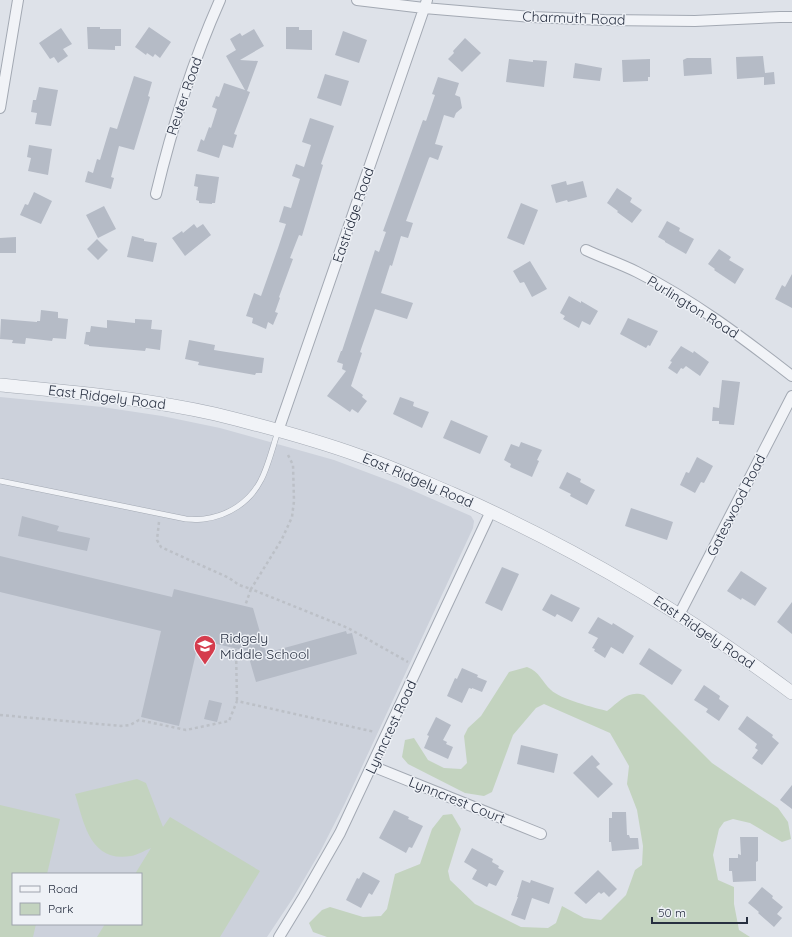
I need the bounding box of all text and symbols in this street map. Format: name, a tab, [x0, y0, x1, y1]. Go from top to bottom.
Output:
street label: Charmuth Road	[522, 7, 626, 29]
street label: Reuter Road	[162, 54, 206, 138]
street label: Eastridge Road	[328, 165, 378, 265]
street label: Purlington Road	[644, 272, 742, 342]
street label: East Ridgely Road	[47, 381, 167, 413]
street label: East Ridgely Road	[360, 449, 476, 511]
street label: Gateswood Road	[703, 451, 769, 559]
street label: East Ridgely Road	[650, 591, 758, 673]
place label: Ridgely Middle School	[220, 629, 310, 663]
school or university icon: Ridgely Middle School	[192, 633, 218, 666]
street label: Lynncrest Road	[361, 677, 421, 777]
street label: Lynncrest Court	[406, 772, 508, 828]
legend	[12, 873, 142, 925]
text: Road	[48, 881, 78, 896]
scale bar	[652, 899, 747, 925]
text: Park	[48, 901, 73, 916]
text: 50 m	[658, 905, 686, 920]

